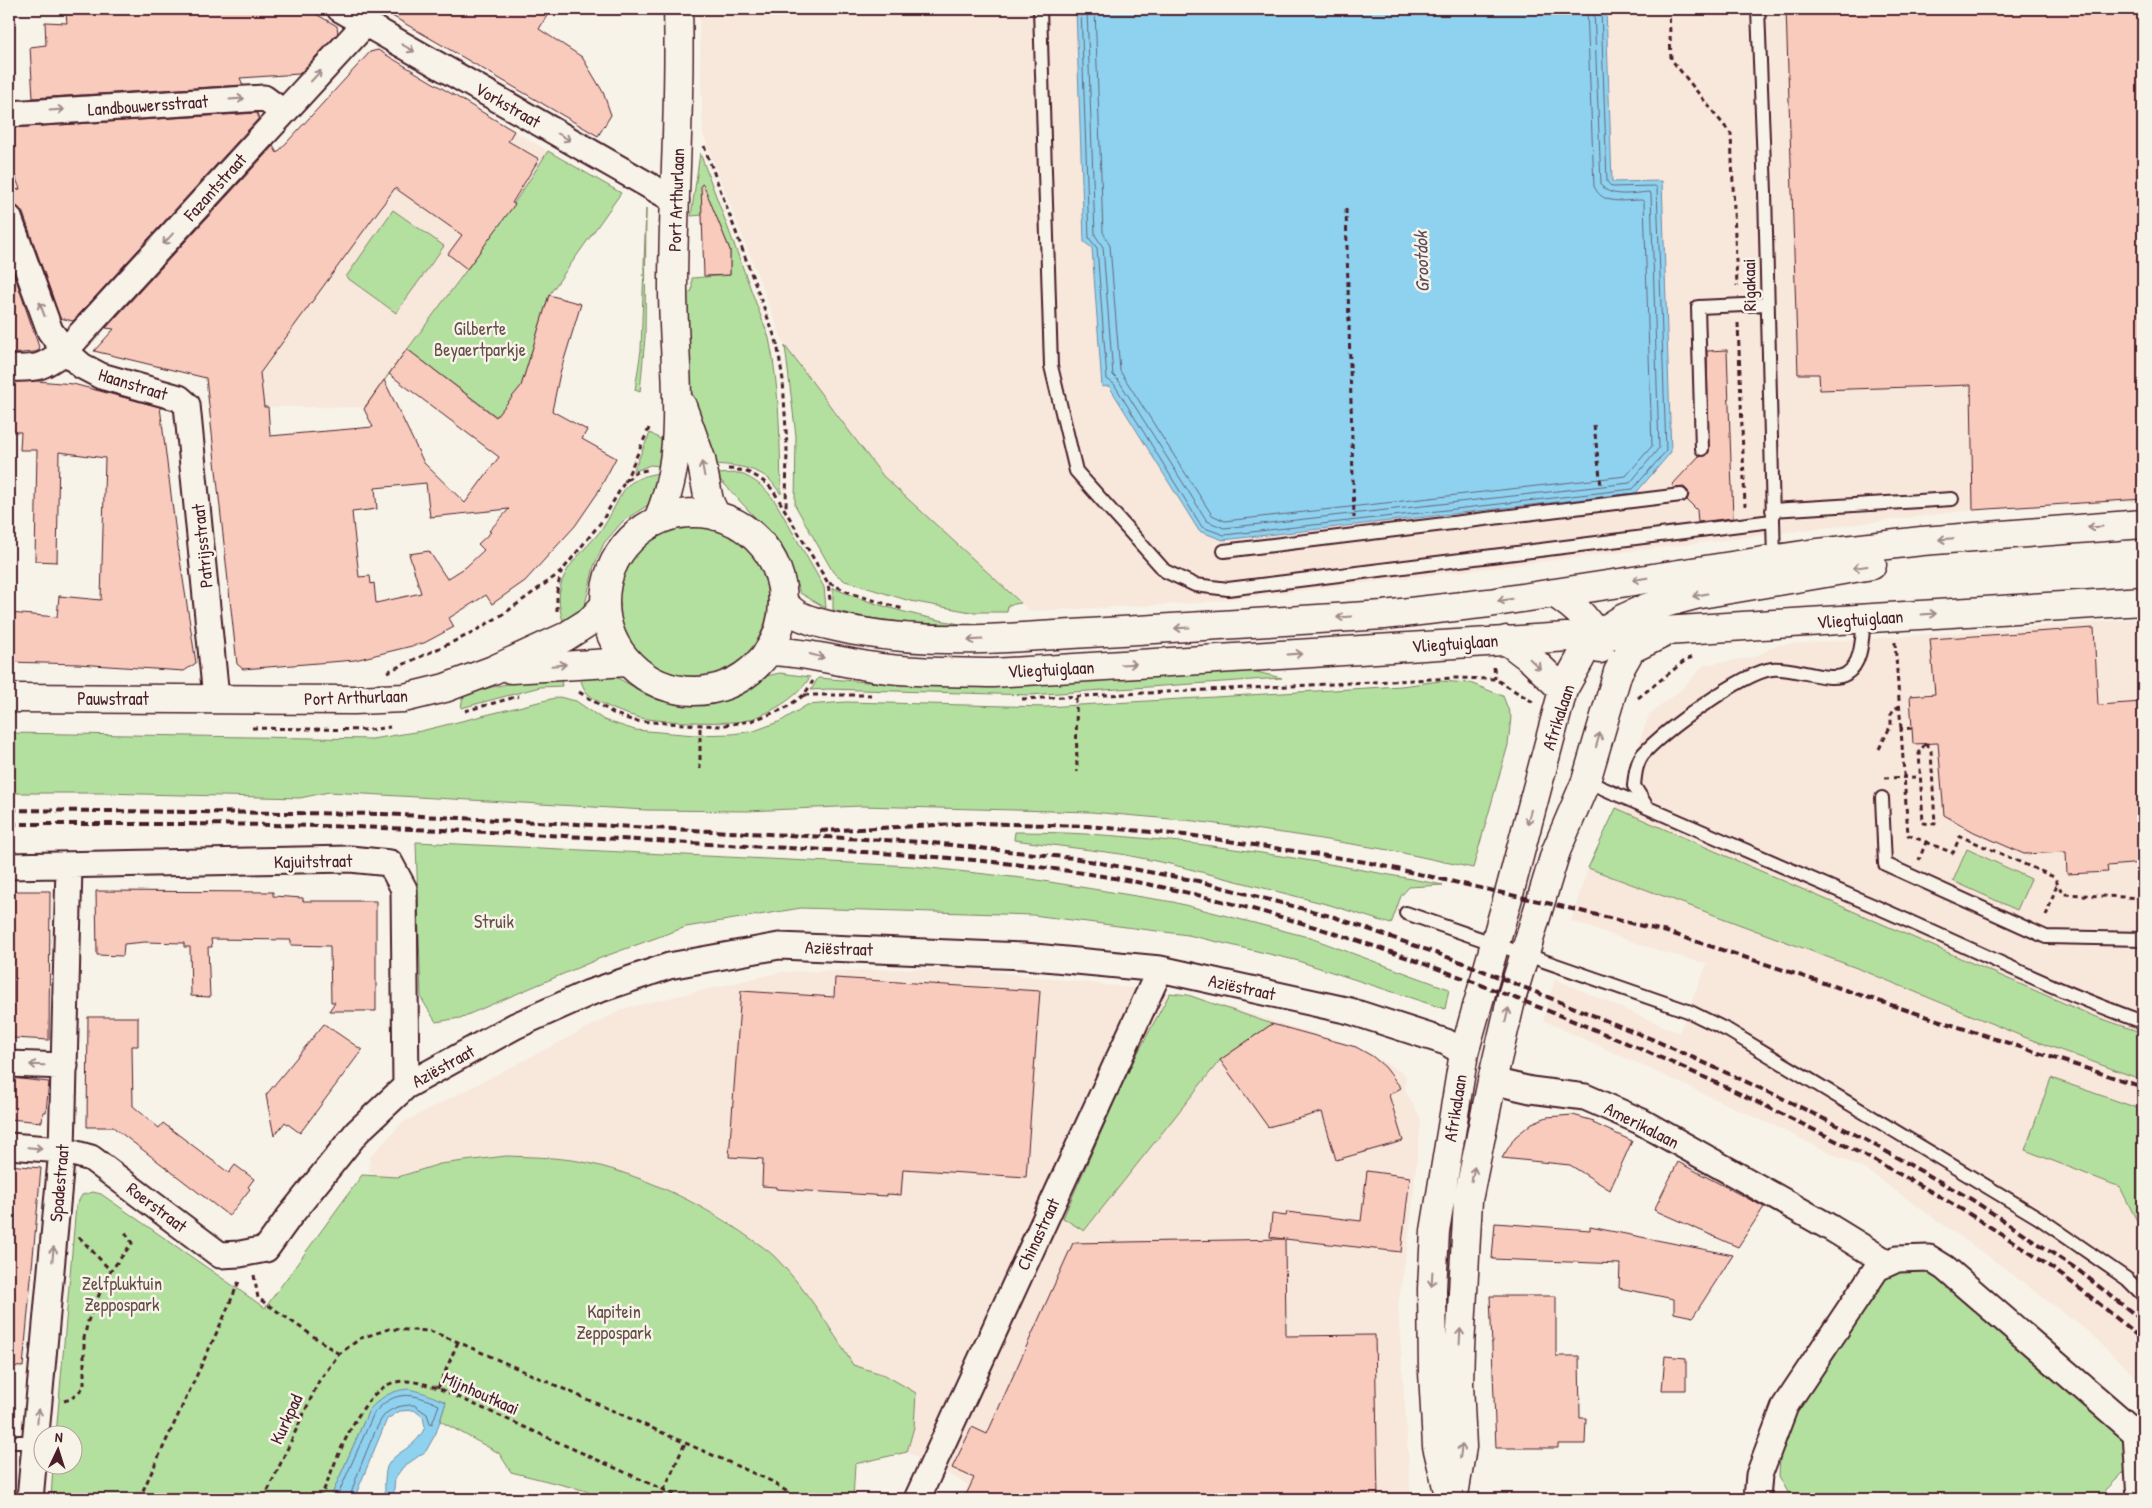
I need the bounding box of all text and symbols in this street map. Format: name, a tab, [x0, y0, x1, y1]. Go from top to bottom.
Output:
one-way arrow	[400, 43, 415, 53]
one-way arrow	[310, 70, 322, 83]
street label: Vorkstraat	[471, 76, 546, 134]
street label: Landbouwersstraat	[87, 88, 210, 122]
one-way arrow	[229, 95, 245, 104]
one-way arrow	[49, 106, 65, 115]
one-way arrow	[557, 133, 571, 143]
street label: Fazantstraat	[177, 147, 253, 227]
street label: Port Arthurlaan	[662, 148, 690, 252]
water label: Grootdok	[1407, 229, 1435, 293]
one-way arrow	[162, 232, 174, 245]
street label: Rigakaai	[1736, 258, 1762, 312]
one-way arrow	[37, 302, 46, 318]
park label: Gilberte Beyaertparkje	[434, 316, 526, 362]
street label: Haanstraat	[95, 362, 171, 407]
one-way arrow	[697, 462, 707, 478]
street label: Patrijsstraat	[185, 502, 219, 589]
one-way arrow	[2087, 523, 2103, 532]
one-way arrow	[1938, 534, 1954, 543]
one-way arrow	[1852, 562, 1868, 572]
one-way arrow	[1633, 575, 1649, 585]
one-way arrow	[1692, 591, 1708, 600]
one-way arrow	[1498, 596, 1514, 606]
street label: Vliegtuiglaan	[1816, 604, 1904, 634]
one-way arrow	[1920, 609, 1936, 619]
one-way arrow	[1336, 613, 1352, 622]
one-way arrow	[1174, 623, 1190, 632]
street label: Vliegtuiglaan	[1411, 628, 1499, 658]
one-way arrow	[967, 635, 984, 645]
one-way arrow	[1287, 649, 1303, 658]
one-way arrow	[809, 652, 825, 661]
street label: Vliegtuiglaan	[1007, 654, 1095, 684]
one-way arrow	[1529, 658, 1541, 670]
one-way arrow	[550, 660, 566, 670]
one-way arrow	[1121, 660, 1137, 669]
street label: Afrikalaan	[1536, 681, 1580, 753]
street label: Port Arthurlaan	[304, 683, 408, 711]
street label: Pauwstraat	[77, 686, 150, 711]
one-way arrow	[1594, 733, 1603, 749]
one-way arrow	[1524, 809, 1534, 825]
street label: Kajuitstraat	[274, 848, 353, 874]
park label: Struik	[474, 909, 515, 934]
street label: Aziëstraat	[805, 934, 874, 962]
street label: Aziëstraat	[1206, 968, 1279, 1006]
one-way arrow	[1503, 1008, 1512, 1024]
street label: Aziëstraat	[407, 1038, 480, 1093]
one-way arrow	[29, 1060, 46, 1070]
street label: Afrikalaan	[1437, 1073, 1473, 1143]
street label: Amerikalaan	[1600, 1096, 1684, 1154]
street label: Spadestraat	[43, 1142, 75, 1223]
one-way arrow	[27, 1143, 43, 1153]
one-way arrow	[1469, 1166, 1479, 1182]
street label: Roerstraat	[122, 1176, 193, 1238]
street label: Chinastraat	[1010, 1193, 1066, 1274]
one-way arrow	[48, 1246, 57, 1262]
park label: Zelfpluktuin Zeppospark	[82, 1271, 162, 1317]
one-way arrow	[1428, 1271, 1437, 1287]
park label: Kapitein Zeppospark	[576, 1299, 652, 1345]
one-way arrow	[1456, 1328, 1465, 1344]
street label: Mijnhoutkaai	[439, 1365, 523, 1421]
street label: Kurkpad	[264, 1390, 308, 1448]
one-way arrow	[33, 1408, 43, 1424]
north arrow	[32, 1426, 82, 1476]
text: N	[55, 1427, 64, 1446]
one-way arrow	[1456, 1444, 1466, 1460]

